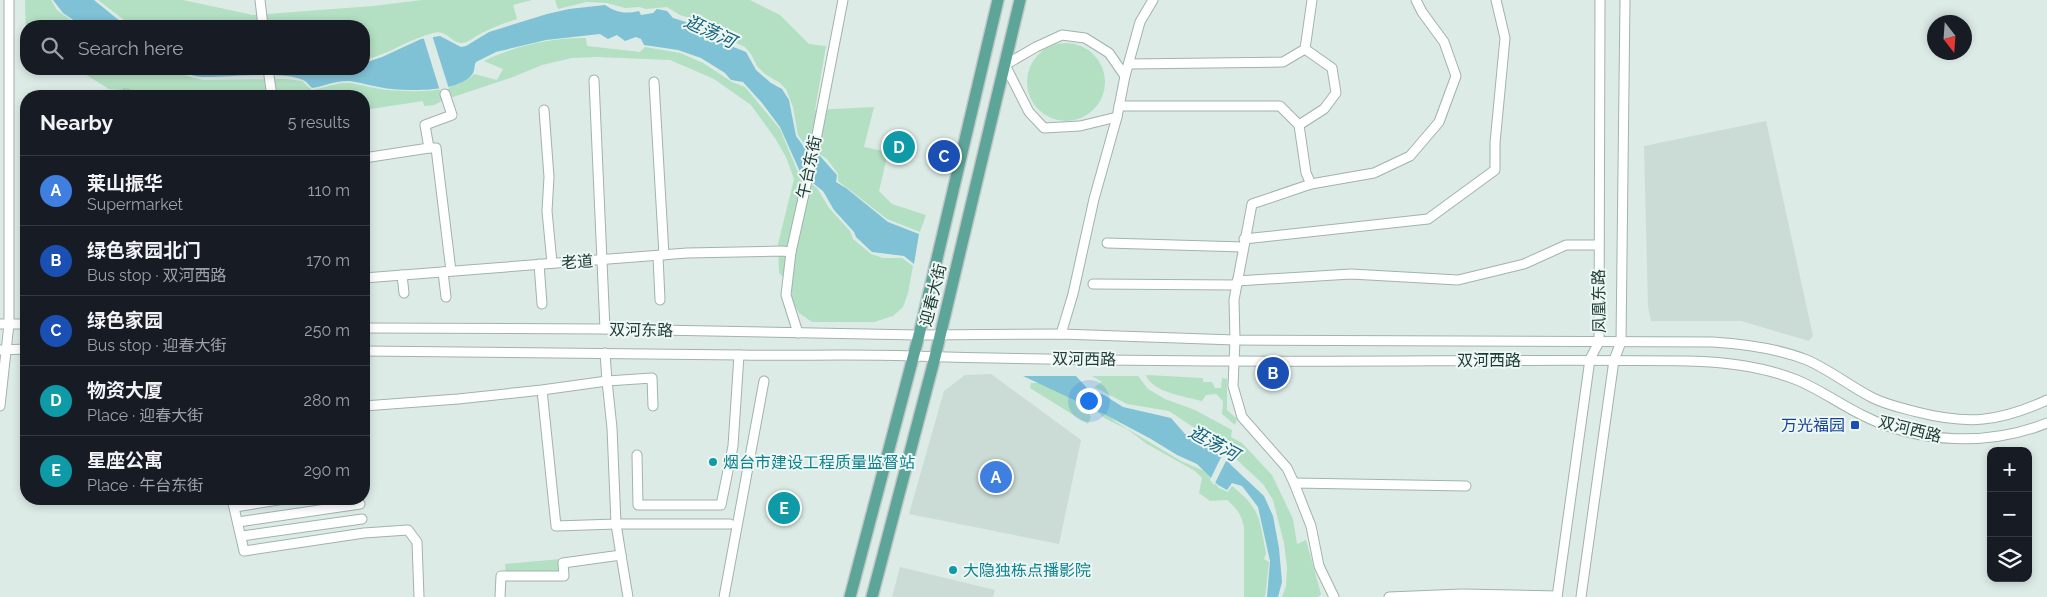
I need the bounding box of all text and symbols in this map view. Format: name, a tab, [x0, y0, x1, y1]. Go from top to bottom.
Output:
water label: 逛荡河	[681, 10, 742, 53]
north arrow	[1927, 15, 1972, 60]
search box	[20, 20, 370, 75]
icon: search	[38, 34, 66, 62]
text: Search here	[78, 37, 184, 59]
text: Nearby	[40, 110, 113, 135]
text: 5 results	[288, 113, 350, 132]
pin: D	[883, 128, 915, 166]
street label: 午台东街	[793, 134, 825, 200]
pin: C	[928, 137, 960, 175]
text: 莱山振华	[87, 172, 163, 194]
text: A	[51, 181, 61, 200]
text: 110 m	[308, 181, 350, 200]
text: Supermarket	[87, 195, 183, 214]
text: 绿色家园北门	[87, 239, 201, 261]
text: B	[51, 251, 61, 270]
text: 170 m	[306, 251, 350, 270]
street label: 老道	[560, 251, 594, 273]
street label: 迎春大街	[916, 262, 950, 328]
text: Bus stop · 双河西路	[87, 266, 227, 285]
street label: 凤凰东路	[1589, 269, 1609, 333]
text: 绿色家园	[87, 309, 163, 331]
street label: 双河东路	[609, 320, 673, 340]
text: C	[51, 321, 61, 340]
text: 250 m	[304, 321, 350, 340]
text: Bus stop · 迎春大街	[87, 336, 227, 355]
street label: 双河西路	[1052, 349, 1116, 369]
street label: 双河西路	[1457, 351, 1521, 370]
pin: B	[1257, 354, 1289, 392]
text: 物资大厦	[87, 379, 163, 401]
your location	[1076, 388, 1102, 414]
text: D	[50, 391, 62, 410]
text: 280 m	[304, 391, 350, 410]
text: Place · 迎春大街	[87, 406, 203, 425]
street label: 双河西路	[1877, 412, 1943, 446]
place label: 万光福园	[1781, 416, 1845, 435]
marker: 万光福园	[1849, 419, 1861, 431]
water label: 逛荡河	[1185, 421, 1245, 467]
map controls	[1987, 447, 2032, 582]
button: +	[1987, 447, 2032, 492]
text: 星座公寓	[87, 449, 163, 471]
place label: 烟台市建设工程质量监督站	[723, 453, 915, 472]
marker: 烟台市建设工程质量监督站	[707, 456, 719, 468]
pin: A	[980, 458, 1012, 496]
text: E	[51, 461, 61, 480]
text: 290 m	[304, 461, 350, 480]
text: Place · 午台东街	[87, 476, 203, 495]
pin: E	[768, 489, 800, 527]
button: −	[1987, 492, 2032, 537]
button: layers	[1987, 537, 2032, 582]
place label: 大隐独栋点播影院	[963, 561, 1091, 580]
marker: 大隐独栋点播影院	[947, 564, 959, 576]

